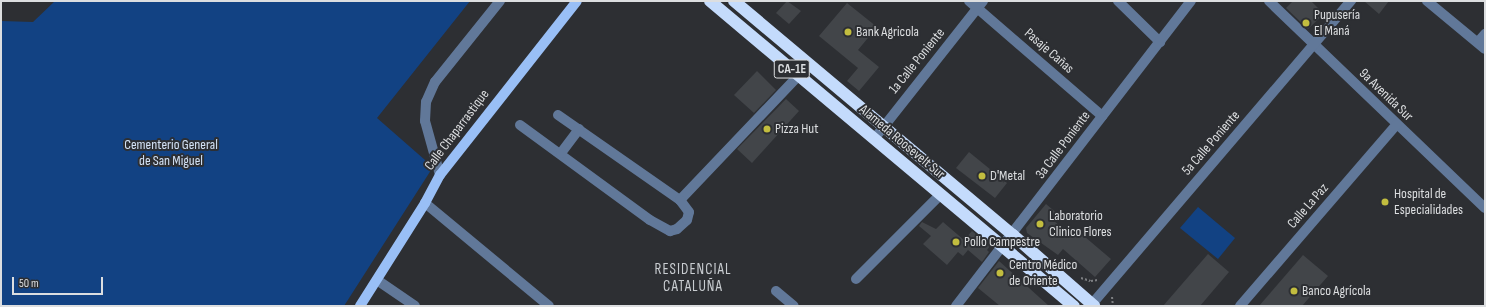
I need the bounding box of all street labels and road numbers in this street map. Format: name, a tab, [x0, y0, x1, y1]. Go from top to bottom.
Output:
street label: 1a Calle Poniente	[885, 25, 949, 97]
street label: Pasaje Cañas	[1021, 25, 1077, 77]
road number: CA-1E	[773, 58, 811, 80]
street label: 9a Avenida Sur	[1356, 65, 1416, 125]
street label: Calle Chaparrastique	[421, 86, 493, 174]
street label: Alameda Roosevelt Sur	[856, 101, 948, 183]
street label: 5a Calle Poniente	[1178, 107, 1244, 179]
street label: 3a Calle Poniente	[1032, 108, 1094, 182]
street label: Calle La Paz	[1284, 180, 1332, 232]

